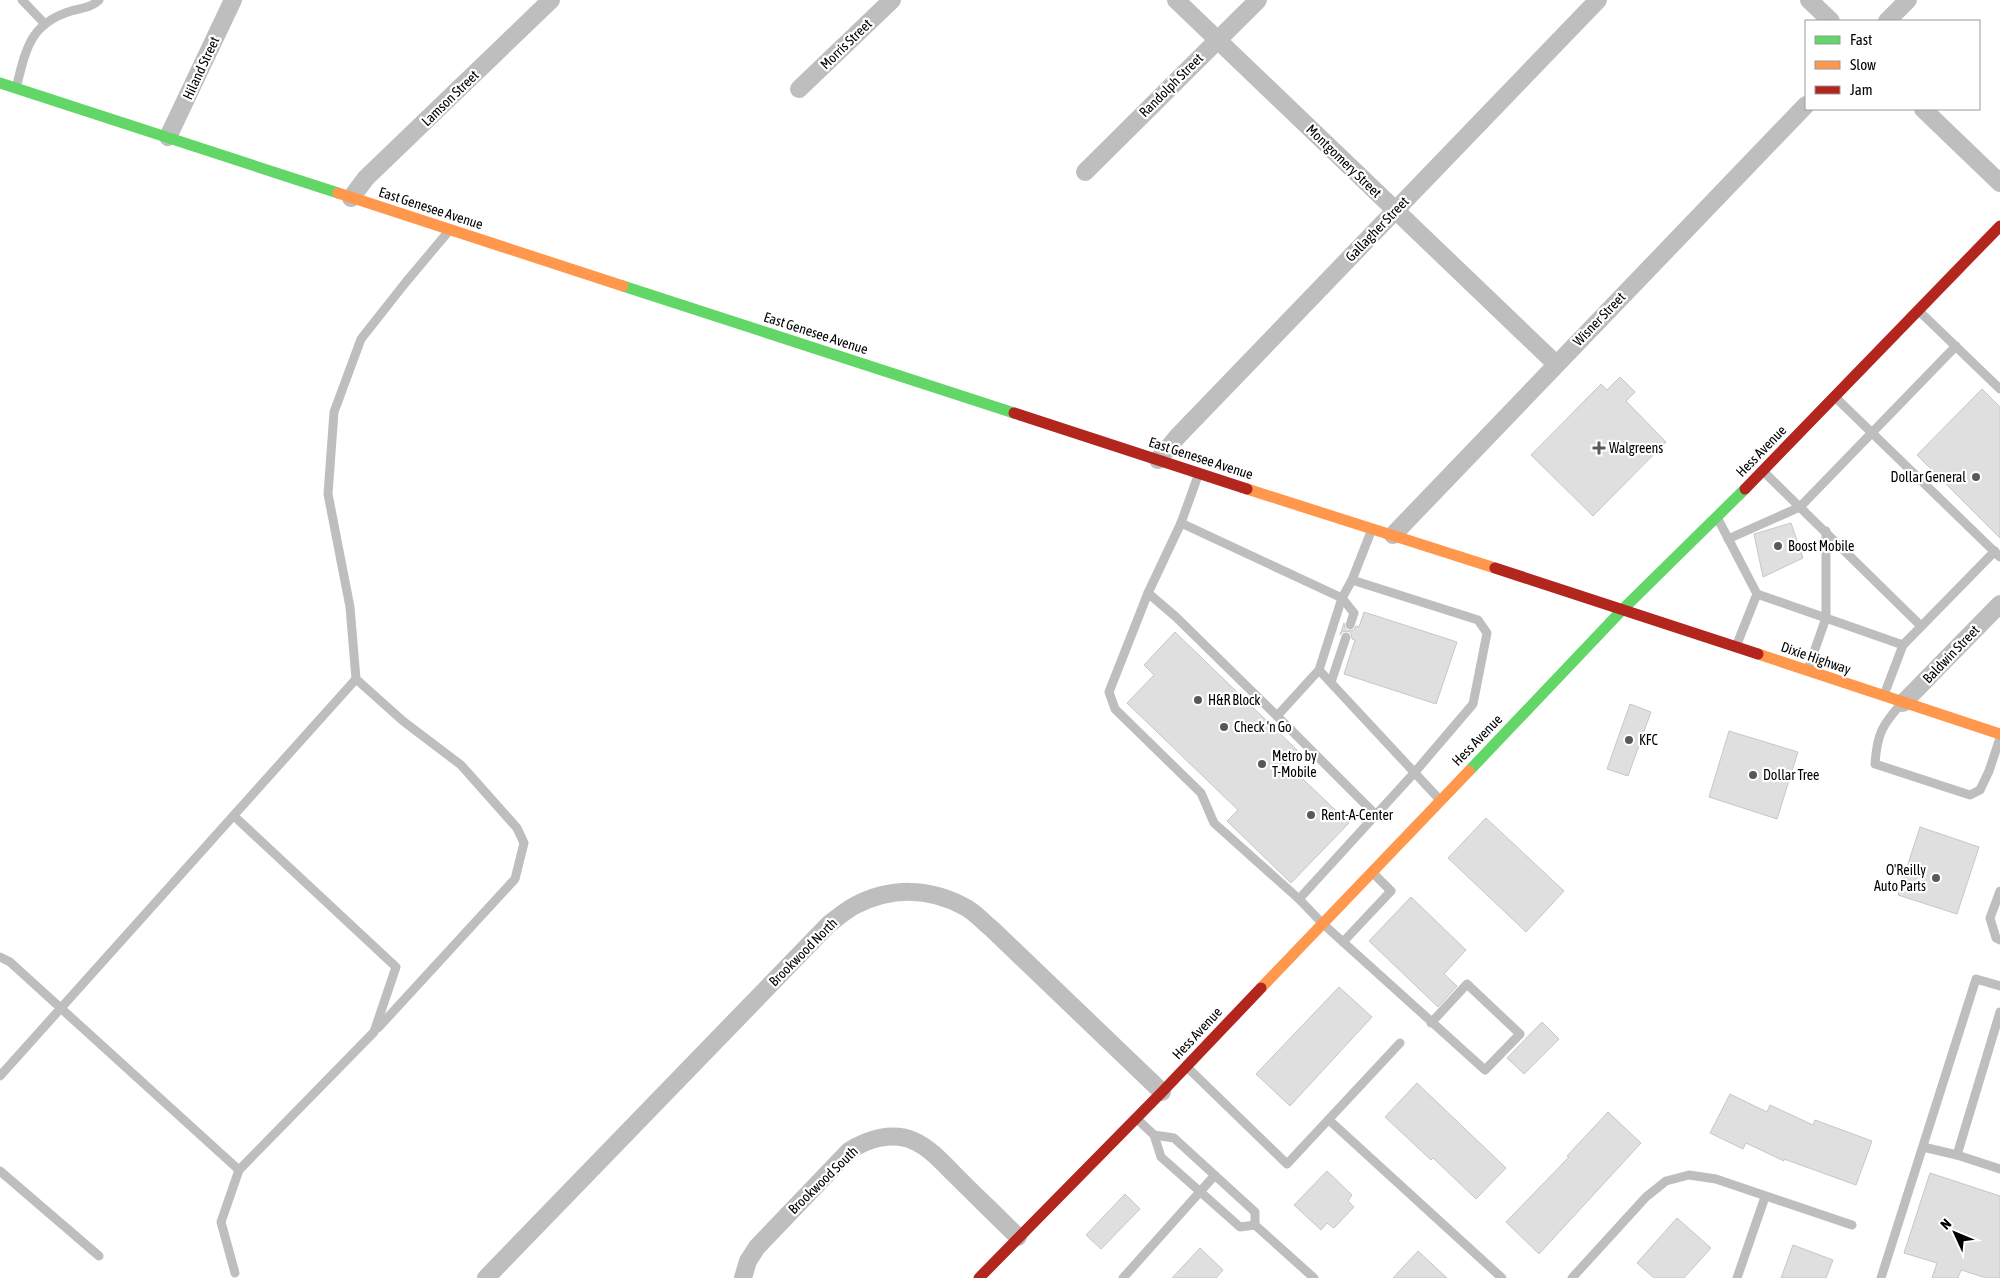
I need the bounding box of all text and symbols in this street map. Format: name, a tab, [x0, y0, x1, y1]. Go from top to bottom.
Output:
street label: Morris Street	[817, 16, 875, 72]
legend	[1805, 20, 1980, 110]
text: Fast	[1850, 31, 1872, 48]
street label: Hiland Street	[179, 34, 223, 102]
street label: Randolph Street	[1136, 50, 1206, 120]
text: Slow	[1850, 56, 1876, 73]
street label: Lamson Street	[418, 67, 482, 129]
text: Jam	[1850, 81, 1873, 98]
street label: Montgomery Street	[1303, 121, 1385, 201]
street label: East Genesee Avenue	[377, 184, 485, 232]
street label: Gallagher Street	[1342, 193, 1412, 265]
street label: Wisner Street	[1570, 289, 1628, 349]
street label: East Genesee Avenue	[762, 309, 870, 357]
street label: Hess Avenue	[1733, 422, 1789, 480]
street label: East Genesee Avenue	[1147, 434, 1255, 482]
place label: Walgreens	[1609, 440, 1663, 456]
marker: Walgreens	[1593, 442, 1605, 454]
place label: Dollar General	[1891, 469, 1966, 485]
marker: Dollar General	[1970, 471, 1982, 483]
place label: Boost Mobile	[1788, 538, 1854, 554]
marker: Boost Mobile	[1772, 540, 1784, 552]
street label: Baldwin Street	[1919, 622, 1983, 686]
street label: Dixie Highway	[1779, 639, 1853, 678]
place label: H&R Block	[1208, 692, 1260, 708]
marker: H&R Block	[1192, 694, 1204, 706]
street label: Hess Avenue	[1449, 711, 1505, 769]
place label: Check 'n Go	[1234, 719, 1292, 735]
marker: Check 'n Go	[1218, 721, 1230, 733]
place label: KFC	[1639, 732, 1659, 748]
marker: KFC	[1623, 734, 1635, 746]
place label: Metro by T-Mobile	[1272, 748, 1317, 780]
marker: Metro by T-Mobile	[1256, 758, 1268, 770]
place label: Dollar Tree	[1763, 767, 1819, 783]
marker: Dollar Tree	[1747, 769, 1759, 781]
place label: Rent-A-Center	[1321, 807, 1394, 823]
marker: Rent-A-Center	[1305, 809, 1317, 821]
place label: O'Reilly Auto Parts	[1874, 862, 1926, 894]
marker: O'Reilly Auto Parts	[1930, 872, 1942, 884]
street label: Brookwood North	[766, 915, 840, 989]
street label: Hess Avenue	[1169, 1004, 1225, 1062]
street label: Brookwood South	[785, 1143, 861, 1217]
north arrow	[1930, 1208, 1980, 1258]
text: N	[1937, 1215, 1954, 1232]

